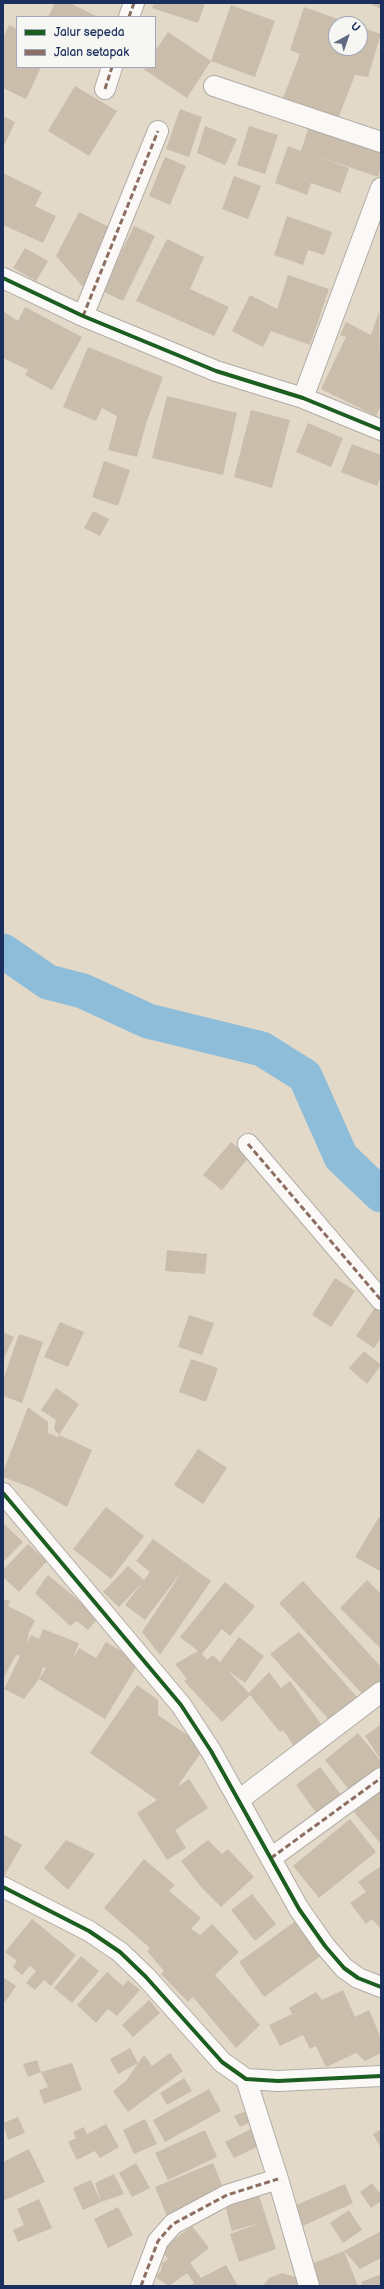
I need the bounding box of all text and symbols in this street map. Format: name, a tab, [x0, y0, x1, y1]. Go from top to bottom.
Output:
legend	[16, 16, 156, 68]
north arrow	[328, 16, 368, 56]
text: U	[348, 20, 363, 35]
text: Jalur sepeda	[54, 25, 125, 40]
text: Jalan setapak	[54, 45, 129, 60]

